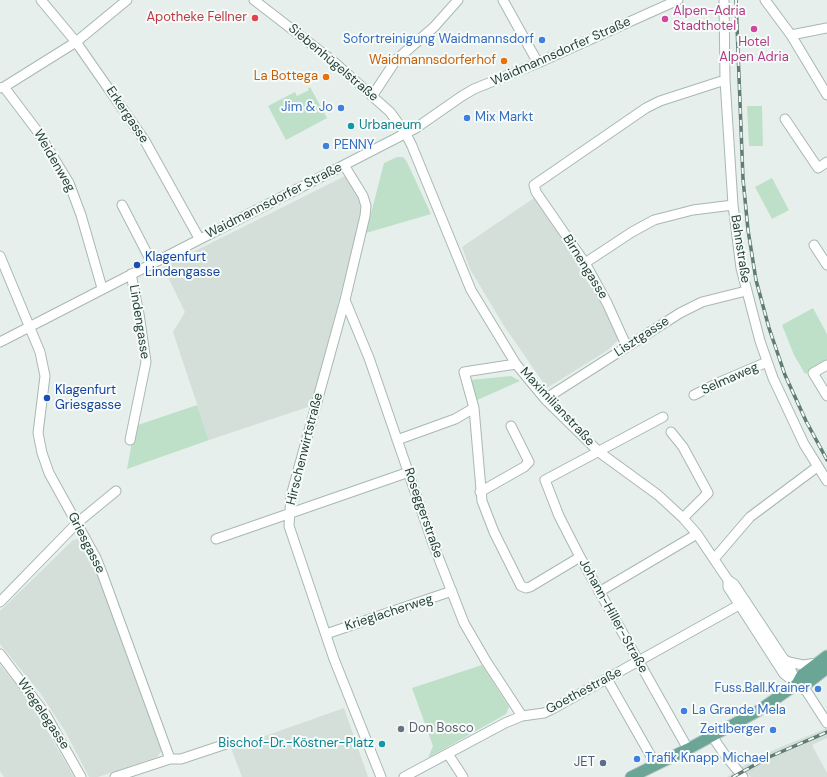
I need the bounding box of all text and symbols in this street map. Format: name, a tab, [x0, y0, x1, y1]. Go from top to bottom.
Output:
place label: Alpen-Adria Stadthotel	[673, 4, 746, 35]
place label: Apotheke Fellner	[146, 10, 247, 26]
marker: Apotheke Fellner	[250, 13, 260, 23]
street label: Waidmannsdorfer Straße	[489, 14, 633, 90]
marker: Alpen-Adria Stadthotel	[660, 14, 670, 24]
street label: Siebenhügelstraße	[285, 21, 381, 105]
marker: Hotel Alpen Adria	[749, 24, 759, 34]
place label: Sofortreinigung Waidmannsdorf	[343, 32, 534, 48]
marker: Sofortreinigung Waidmannsdorf	[537, 35, 547, 45]
place label: Hotel Alpen Adria	[719, 35, 789, 66]
place label: Waidmannsdorferhof	[369, 53, 496, 69]
marker: Waidmannsdorferhof	[499, 56, 509, 66]
place label: La Bottega	[254, 69, 318, 85]
marker: La Bottega	[321, 72, 331, 82]
street label: Erkergasse	[102, 84, 152, 146]
place label: Jim & Jo	[281, 100, 333, 116]
marker: Jim & Jo	[336, 103, 346, 113]
place label: Mix Markt	[475, 110, 533, 126]
marker: Mix Markt	[462, 113, 472, 123]
place label: Urbaneum	[359, 118, 421, 134]
marker: Urbaneum	[346, 121, 356, 131]
street label: Weidenweg	[30, 127, 78, 195]
place label: PENNY	[334, 138, 374, 154]
marker: PENNY	[321, 141, 331, 151]
street label: Waidmannsdorfer Straße	[203, 160, 345, 242]
street label: Bahnstraße	[727, 214, 753, 284]
street label: Birnengasse	[559, 232, 611, 302]
place label: Klagenfurt Lindengasse	[145, 250, 220, 281]
marker: Klagenfurt Lindengasse	[132, 260, 142, 270]
street label: Lindengasse	[125, 284, 153, 360]
street label: Lisztgasse	[612, 313, 672, 361]
street label: Selmaweg	[699, 360, 761, 398]
street label: Maximilianstraße	[517, 364, 597, 450]
place label: Klagenfurt Griesgasse	[55, 383, 121, 414]
street label: Hirschenwirtstraße	[284, 391, 326, 507]
marker: Klagenfurt Griesgasse	[42, 393, 52, 403]
street label: Roseggerstraße	[400, 466, 446, 560]
street label: Griesgasse	[64, 510, 108, 576]
street label: Johann-Hiller-Straße	[575, 556, 651, 676]
street label: Krieglacherweg	[343, 591, 435, 635]
street label: Goethestraße	[543, 664, 625, 718]
street label: Wiegelegasse	[13, 675, 73, 753]
place label: Fuss.Ball.Krainer	[714, 681, 810, 697]
marker: Fuss.Ball.Krainer	[813, 684, 823, 694]
place label: La Grande Mela	[692, 703, 786, 719]
marker: La Grande Mela	[679, 706, 689, 716]
place label: Don Bosco	[409, 721, 474, 737]
place label: Zeitlberger	[700, 722, 765, 738]
marker: Don Bosco	[396, 724, 406, 734]
marker: Zeitlberger	[768, 725, 778, 735]
place label: Bischof-Dr.-Köstner-Platz	[218, 736, 374, 752]
marker: Bischof-Dr.-Köstner-Platz	[377, 739, 387, 749]
place label: Trafik Knapp Michael	[645, 751, 769, 767]
marker: Trafik Knapp Michael	[632, 754, 642, 764]
place label: JET	[574, 755, 595, 771]
marker: JET	[598, 758, 608, 768]

